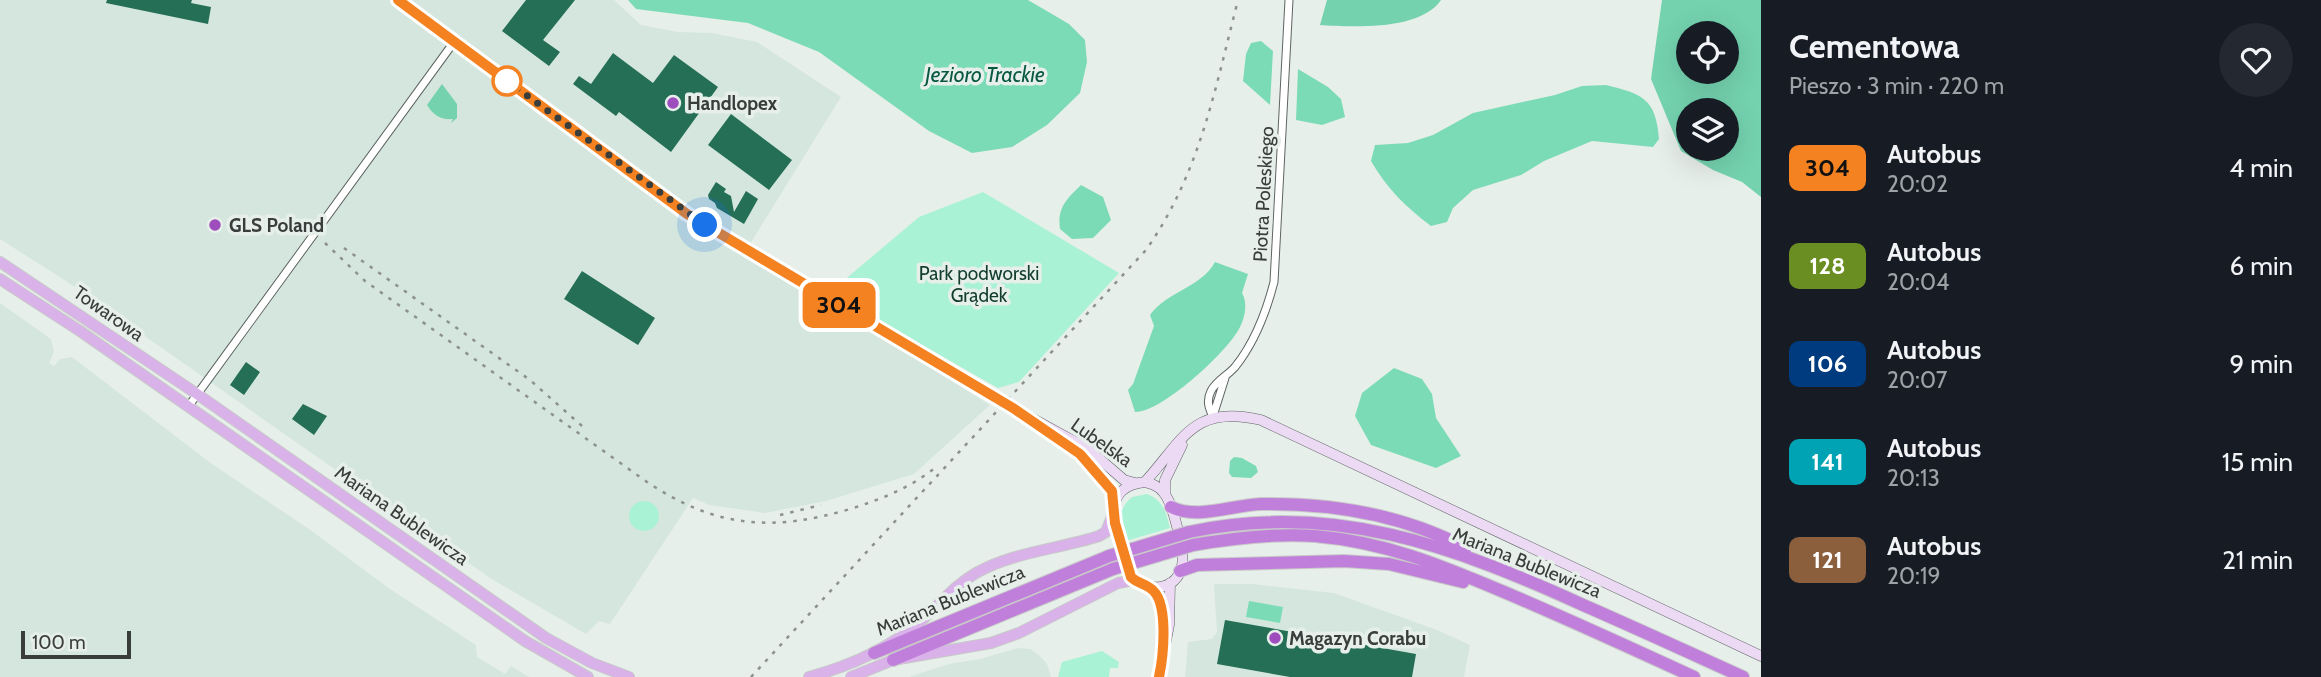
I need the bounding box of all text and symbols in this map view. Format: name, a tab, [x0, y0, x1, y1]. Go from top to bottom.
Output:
map controls	[1676, 21, 1739, 161]
button: locate	[1676, 21, 1739, 84]
button: heart	[2219, 23, 2293, 97]
text: Cementowa	[1789, 26, 1960, 66]
water label: Jezioro Trackie	[923, 62, 1045, 87]
unlabelled marker	[492, 66, 522, 96]
text: Pieszo · 3 min · 220 m	[1789, 72, 2004, 100]
place label: Handlopex	[687, 92, 778, 115]
marker: Handlopex	[665, 95, 681, 111]
button: layers	[1676, 98, 1739, 161]
street label: Piotra Poleskiego	[1248, 126, 1279, 263]
text: Autobus	[1887, 138, 1981, 170]
text: 4 min	[2229, 152, 2293, 184]
text: 304	[1805, 153, 1850, 182]
text: 20:02	[1887, 170, 1948, 198]
your location	[687, 207, 722, 242]
place label: GLS Poland	[229, 214, 324, 237]
marker: GLS Poland	[207, 217, 223, 233]
text: Autobus	[1887, 236, 1981, 268]
text: 6 min	[2230, 250, 2293, 282]
text: 128	[1809, 251, 1846, 280]
park label: Park podworski Grądek	[919, 262, 1039, 307]
text: 20:04	[1887, 268, 1949, 296]
street label: Towarowa	[69, 281, 148, 346]
line badge: 304	[799, 282, 879, 328]
text: 304	[817, 290, 861, 319]
text: Autobus	[1887, 334, 1981, 366]
text: 9 min	[2230, 348, 2293, 380]
text: 106	[1808, 349, 1847, 378]
text: 20:07	[1887, 366, 1947, 394]
street label: Lubelska	[1067, 413, 1137, 472]
text: Autobus	[1887, 432, 1981, 464]
text: 15 min	[2222, 446, 2293, 478]
text: 141	[1811, 447, 1844, 476]
street label: Mariana Bublewicza	[330, 461, 473, 570]
text: 20:13	[1887, 464, 1940, 492]
street label: Mariana Bublewicza	[1449, 522, 1604, 603]
text: Autobus	[1887, 530, 1981, 562]
text: 21 min	[2222, 544, 2293, 576]
text: 121	[1812, 545, 1843, 574]
street label: Mariana Bublewicza	[873, 560, 1028, 641]
text: 20:19	[1887, 562, 1940, 590]
place label: Magazyn Corabu	[1289, 627, 1426, 650]
scale bar	[21, 628, 131, 660]
marker: Magazyn Corabu	[1267, 630, 1283, 646]
text: 100 m	[32, 631, 86, 654]

